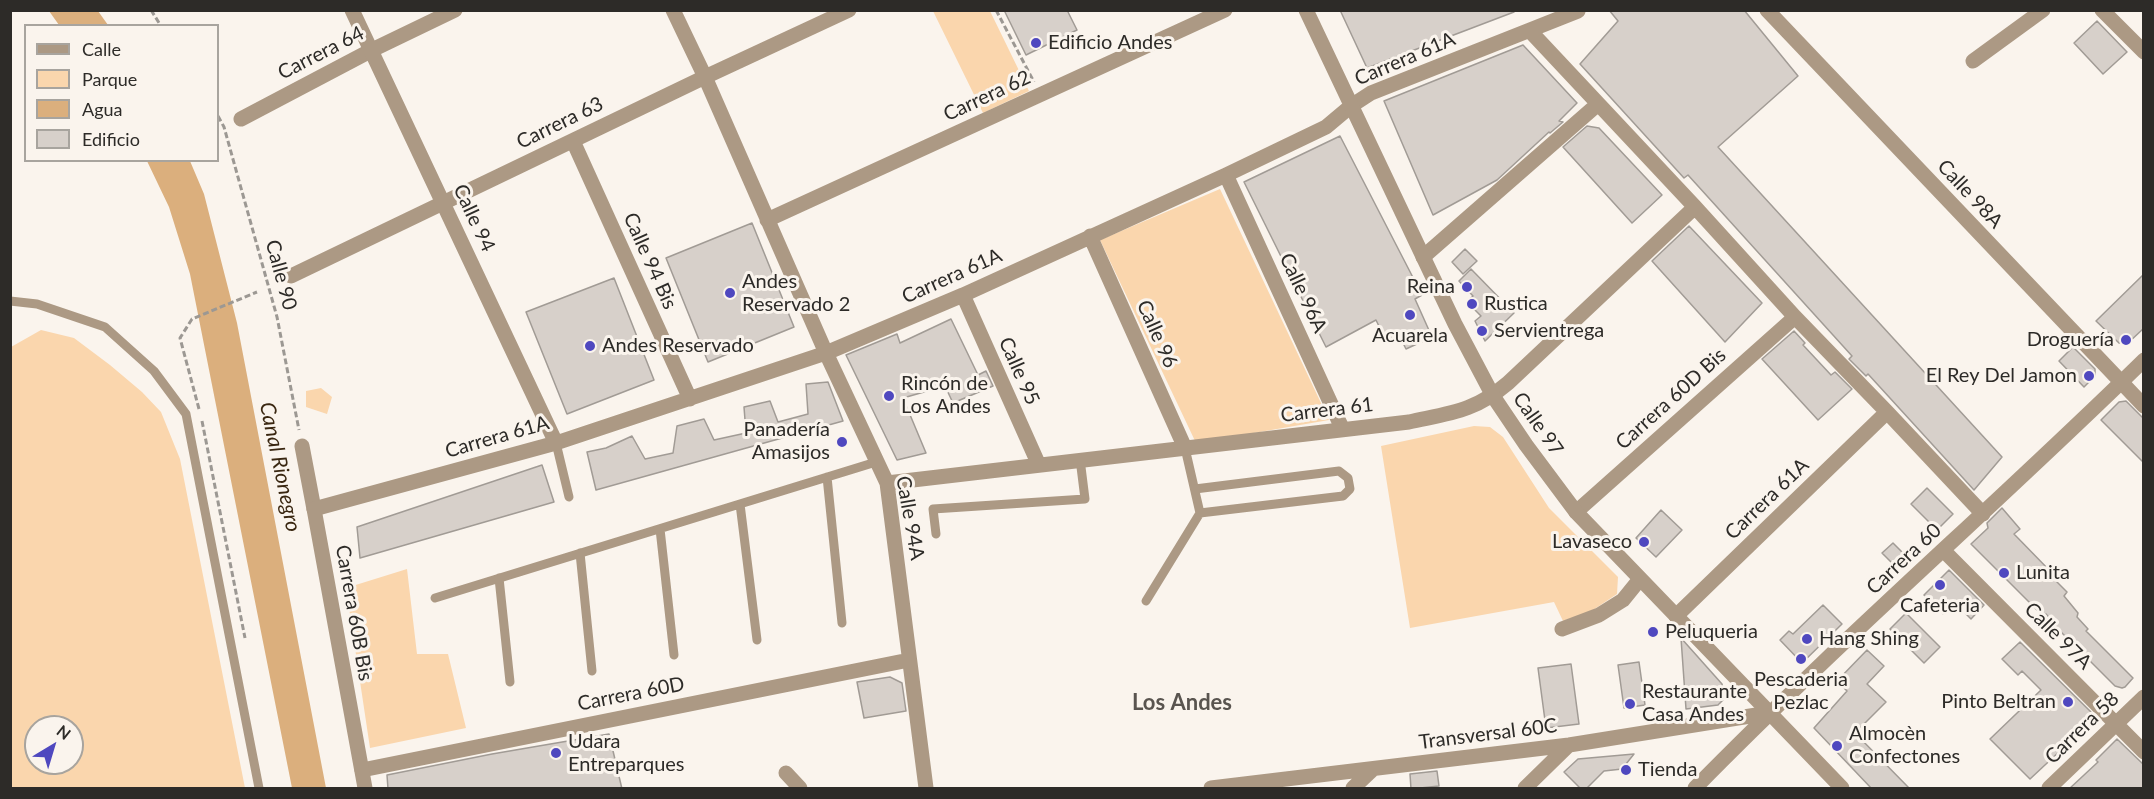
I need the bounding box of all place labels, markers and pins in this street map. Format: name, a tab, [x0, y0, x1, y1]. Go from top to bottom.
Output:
place label: Edificio Andes	[1048, 31, 1172, 55]
marker: Edificio Andes	[1029, 36, 1043, 50]
place label: Andes Reservado 2	[742, 270, 850, 317]
place label: Reina	[1407, 275, 1455, 299]
marker: Reina	[1460, 280, 1474, 294]
marker: Andes Reservado 2	[723, 286, 737, 300]
place label: Rustica	[1484, 292, 1548, 316]
marker: Rustica	[1465, 297, 1479, 311]
marker: Acuarela	[1403, 308, 1417, 322]
place label: Servientrega	[1494, 319, 1604, 343]
place label: Acuarela	[1372, 324, 1448, 348]
marker: Servientrega	[1475, 324, 1489, 338]
place label: Droguería	[2027, 328, 2114, 352]
marker: Droguería	[2119, 333, 2133, 347]
place label: Andes Reservado	[602, 334, 754, 358]
marker: Andes Reservado	[583, 339, 597, 353]
place label: El Rey Del Jamon	[1926, 364, 2077, 388]
marker: El Rey Del Jamon	[2082, 369, 2096, 383]
place label: Rincón de Los Andes	[901, 372, 991, 419]
marker: Rincón de Los Andes	[882, 389, 896, 403]
place label: Panadería Amasijos	[743, 418, 830, 465]
marker: Panadería Amasijos	[835, 435, 849, 449]
place label: Lavaseco	[1552, 530, 1632, 554]
marker: Lavaseco	[1637, 535, 1651, 549]
place label: Lunita	[2016, 561, 2070, 585]
marker: Lunita	[1997, 566, 2011, 580]
marker: Cafeteria	[1933, 578, 1947, 592]
place label: Cafeteria	[1900, 594, 1980, 618]
place label: Peluqueria	[1665, 620, 1758, 644]
marker: Peluqueria	[1646, 625, 1660, 639]
place label: Hang Shing	[1819, 627, 1919, 651]
marker: Hang Shing	[1800, 632, 1814, 646]
marker: Pescaderia Pezlac	[1794, 652, 1808, 666]
place label: Pescaderia Pezlac	[1754, 668, 1848, 715]
place label: Restaurante Casa Andes	[1642, 680, 1747, 727]
place label: Pinto Beltran	[1941, 690, 2056, 714]
marker: Pinto Beltran	[2061, 695, 2075, 709]
marker: Restaurante Casa Andes	[1623, 697, 1637, 711]
place label: Almocèn Confectones	[1849, 722, 1960, 769]
place label: Udara Entreparques	[568, 730, 684, 777]
marker: Almocèn Confectones	[1830, 739, 1844, 753]
marker: Udara Entreparques	[549, 746, 563, 760]
place label: Tienda	[1638, 758, 1697, 782]
marker: Tienda	[1619, 763, 1633, 777]

